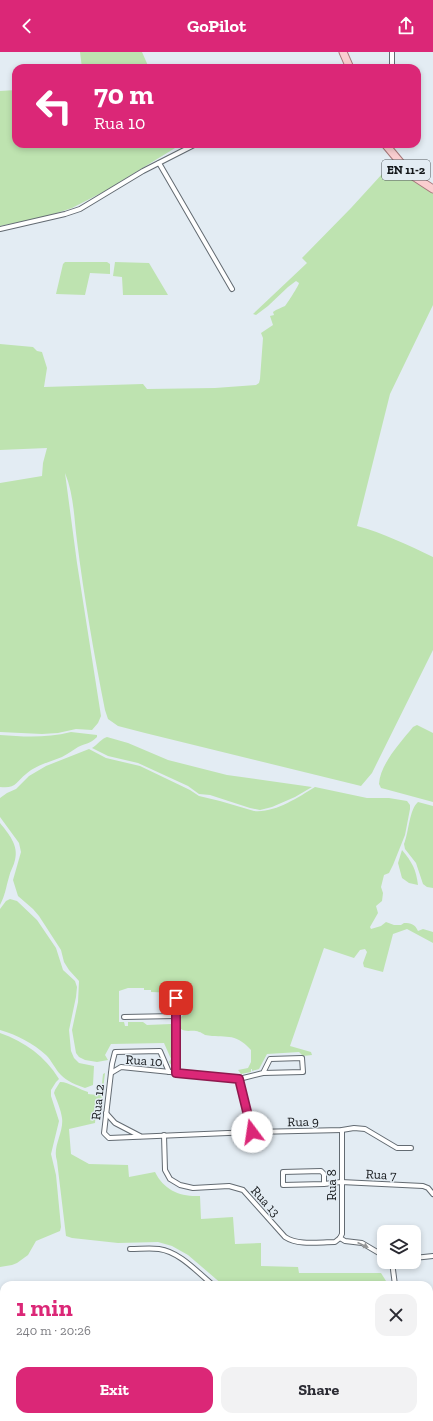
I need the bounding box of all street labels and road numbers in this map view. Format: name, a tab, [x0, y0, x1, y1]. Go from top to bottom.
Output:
road number: EN 11-2	[382, 160, 430, 180]
street label: Rua 10	[125, 1052, 163, 1069]
street label: Rua 12	[88, 1083, 107, 1121]
street label: Rua 9	[287, 1114, 319, 1129]
street label: Rua 7	[365, 1166, 397, 1183]
street label: Rua 8	[324, 1169, 339, 1201]
street label: Rua 13	[248, 1183, 283, 1220]

